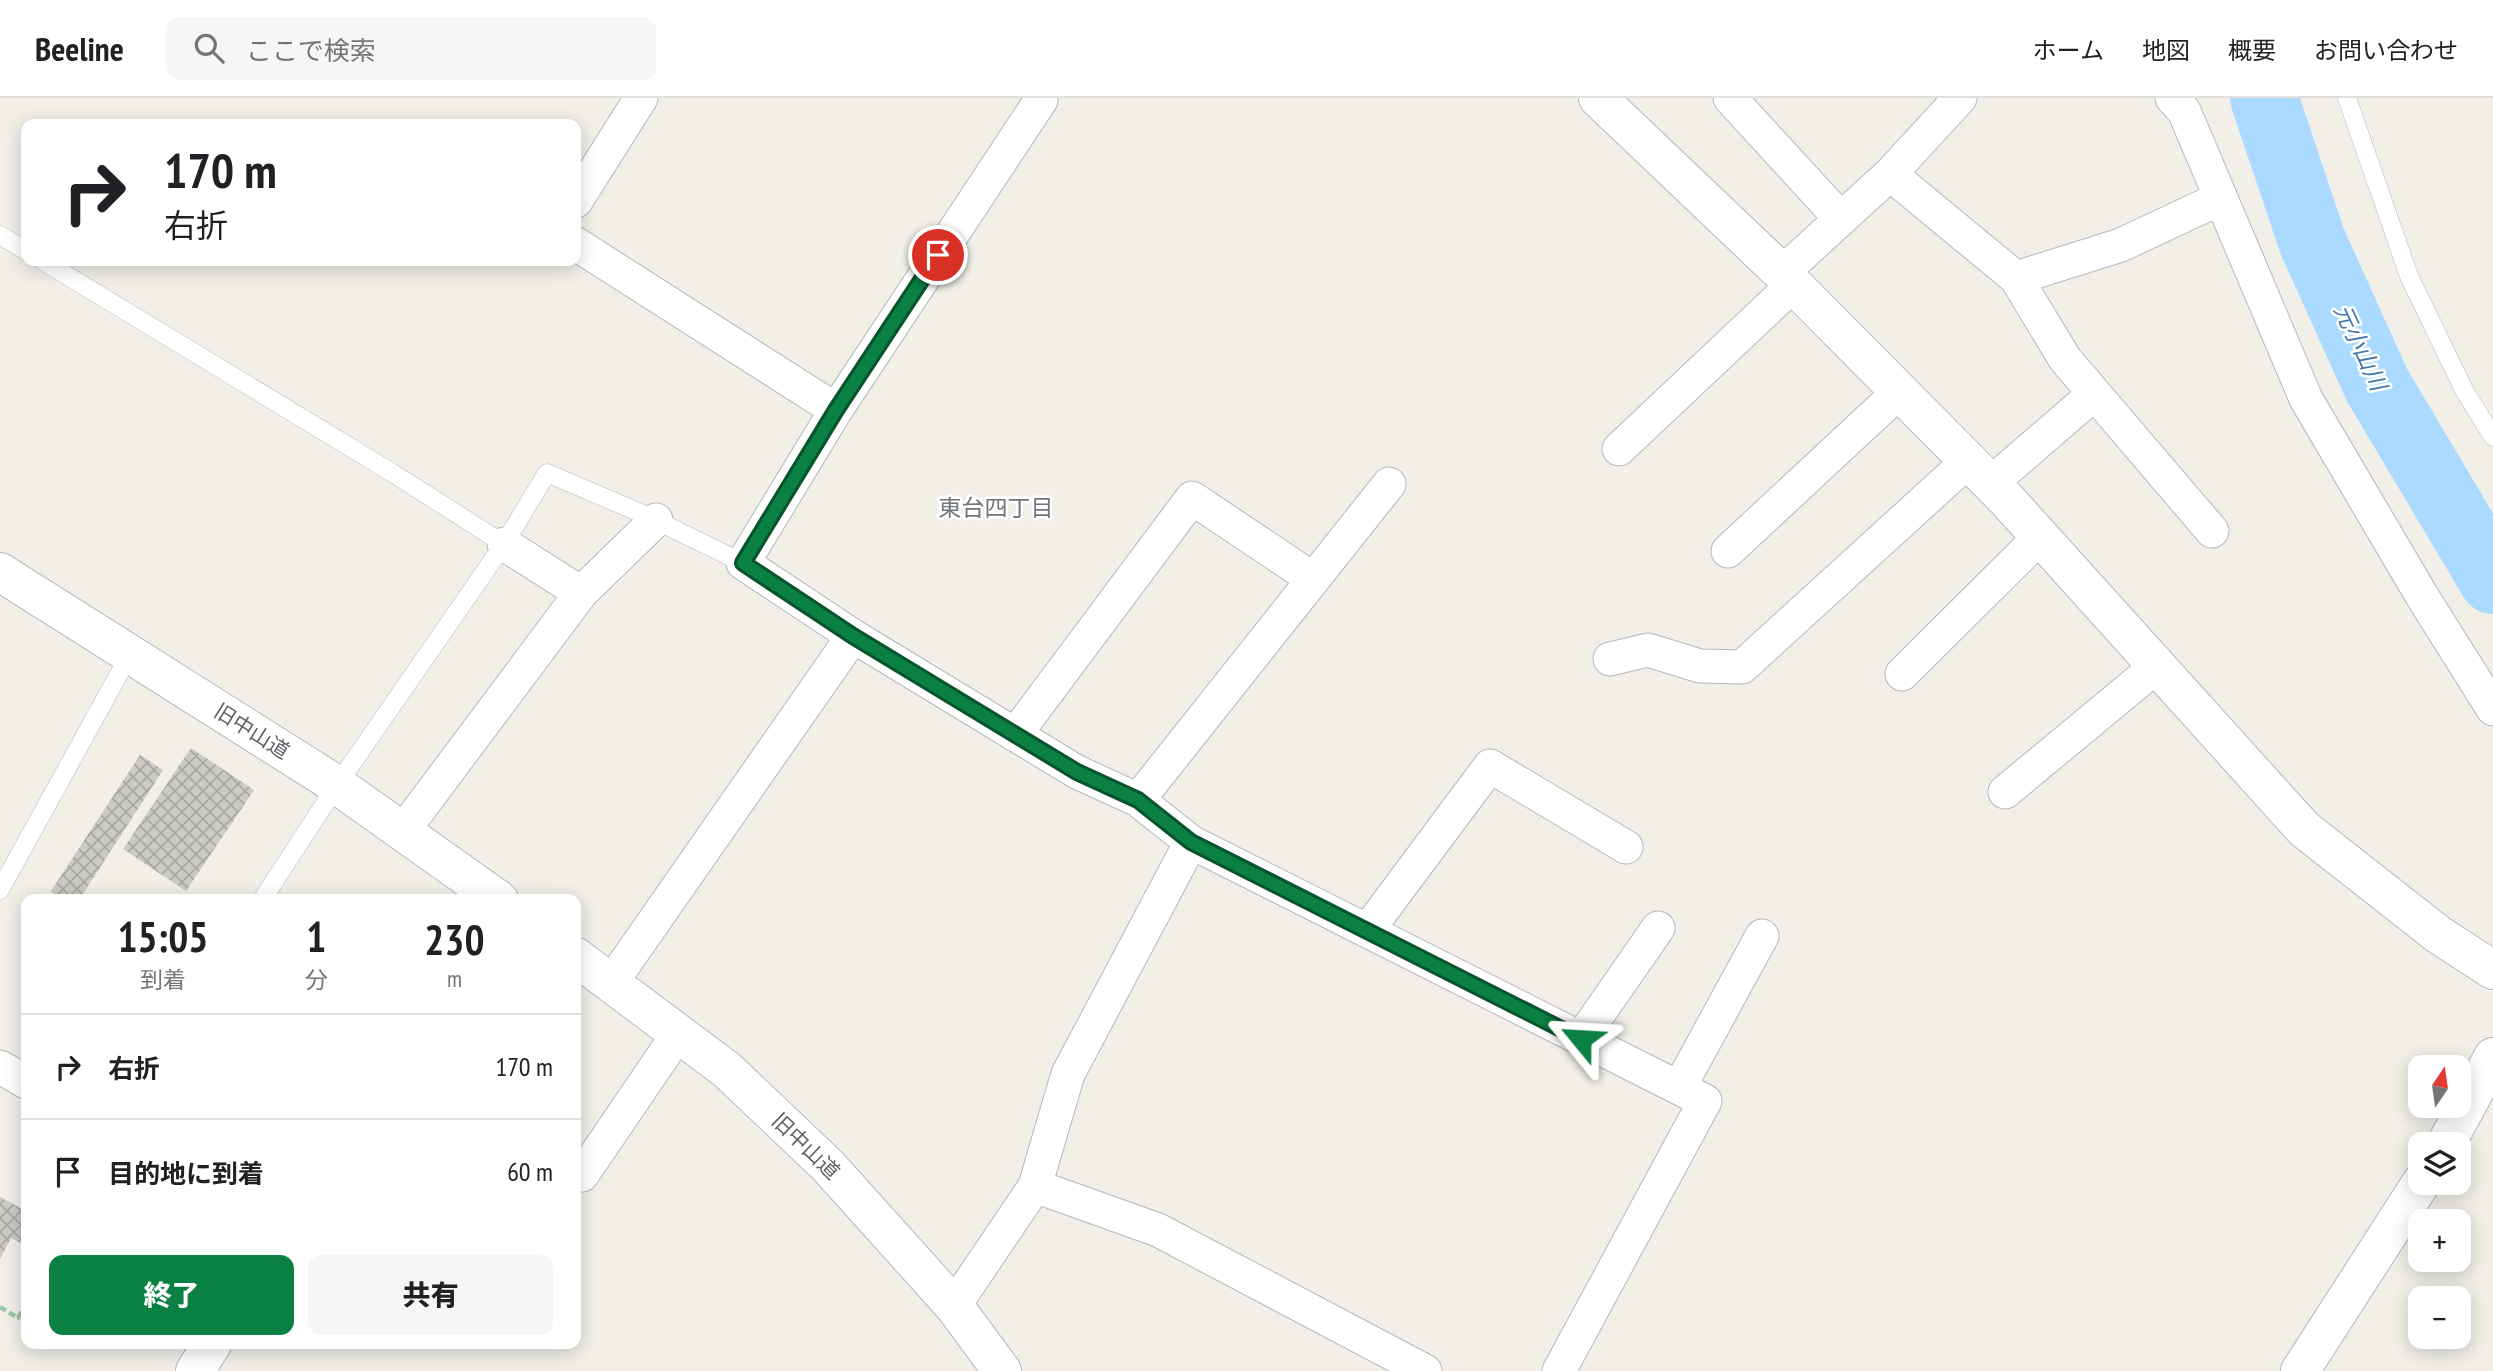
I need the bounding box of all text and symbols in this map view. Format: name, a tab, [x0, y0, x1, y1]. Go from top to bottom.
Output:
search box	[166, 17, 656, 80]
text: Beeline	[35, 27, 124, 70]
icon: search	[190, 29, 228, 67]
text: ここで検索	[246, 34, 376, 67]
text: ホーム	[2033, 35, 2104, 66]
text: 地図	[2142, 35, 2190, 66]
text: 概要	[2228, 35, 2276, 66]
text: お問い合わせ	[2314, 35, 2458, 66]
text: 170 m	[164, 138, 277, 202]
icon: right	[49, 147, 140, 238]
text: 右折	[164, 204, 228, 246]
pin	[908, 225, 968, 285]
icon: arrive	[919, 236, 957, 274]
water label: 元小山川	[2328, 299, 2395, 398]
district label: 東台四丁目	[939, 493, 1054, 522]
street label: 旧中山道	[209, 697, 295, 765]
text: 15:05	[117, 909, 208, 964]
text: 1	[306, 909, 326, 964]
text: 230	[424, 912, 485, 967]
text: m	[447, 964, 462, 993]
text: 到着	[140, 965, 186, 994]
text: 分	[305, 965, 328, 994]
position arrow	[1544, 1002, 1618, 1076]
icon: right	[49, 1048, 87, 1086]
text: 170 m	[495, 1050, 553, 1083]
text: 右折	[108, 1052, 160, 1085]
north arrow	[2408, 1055, 2471, 1118]
map controls	[2408, 1055, 2471, 1349]
street label: 旧中山道	[766, 1107, 846, 1185]
button: layers	[2408, 1132, 2471, 1195]
icon: arrive	[49, 1153, 87, 1191]
text: 60 m	[507, 1155, 553, 1188]
text: 目的地に到着	[108, 1157, 264, 1190]
button: +	[2408, 1209, 2471, 1272]
button: 終了	[49, 1255, 294, 1335]
button: 共有	[308, 1255, 553, 1335]
button: −	[2408, 1286, 2471, 1349]

